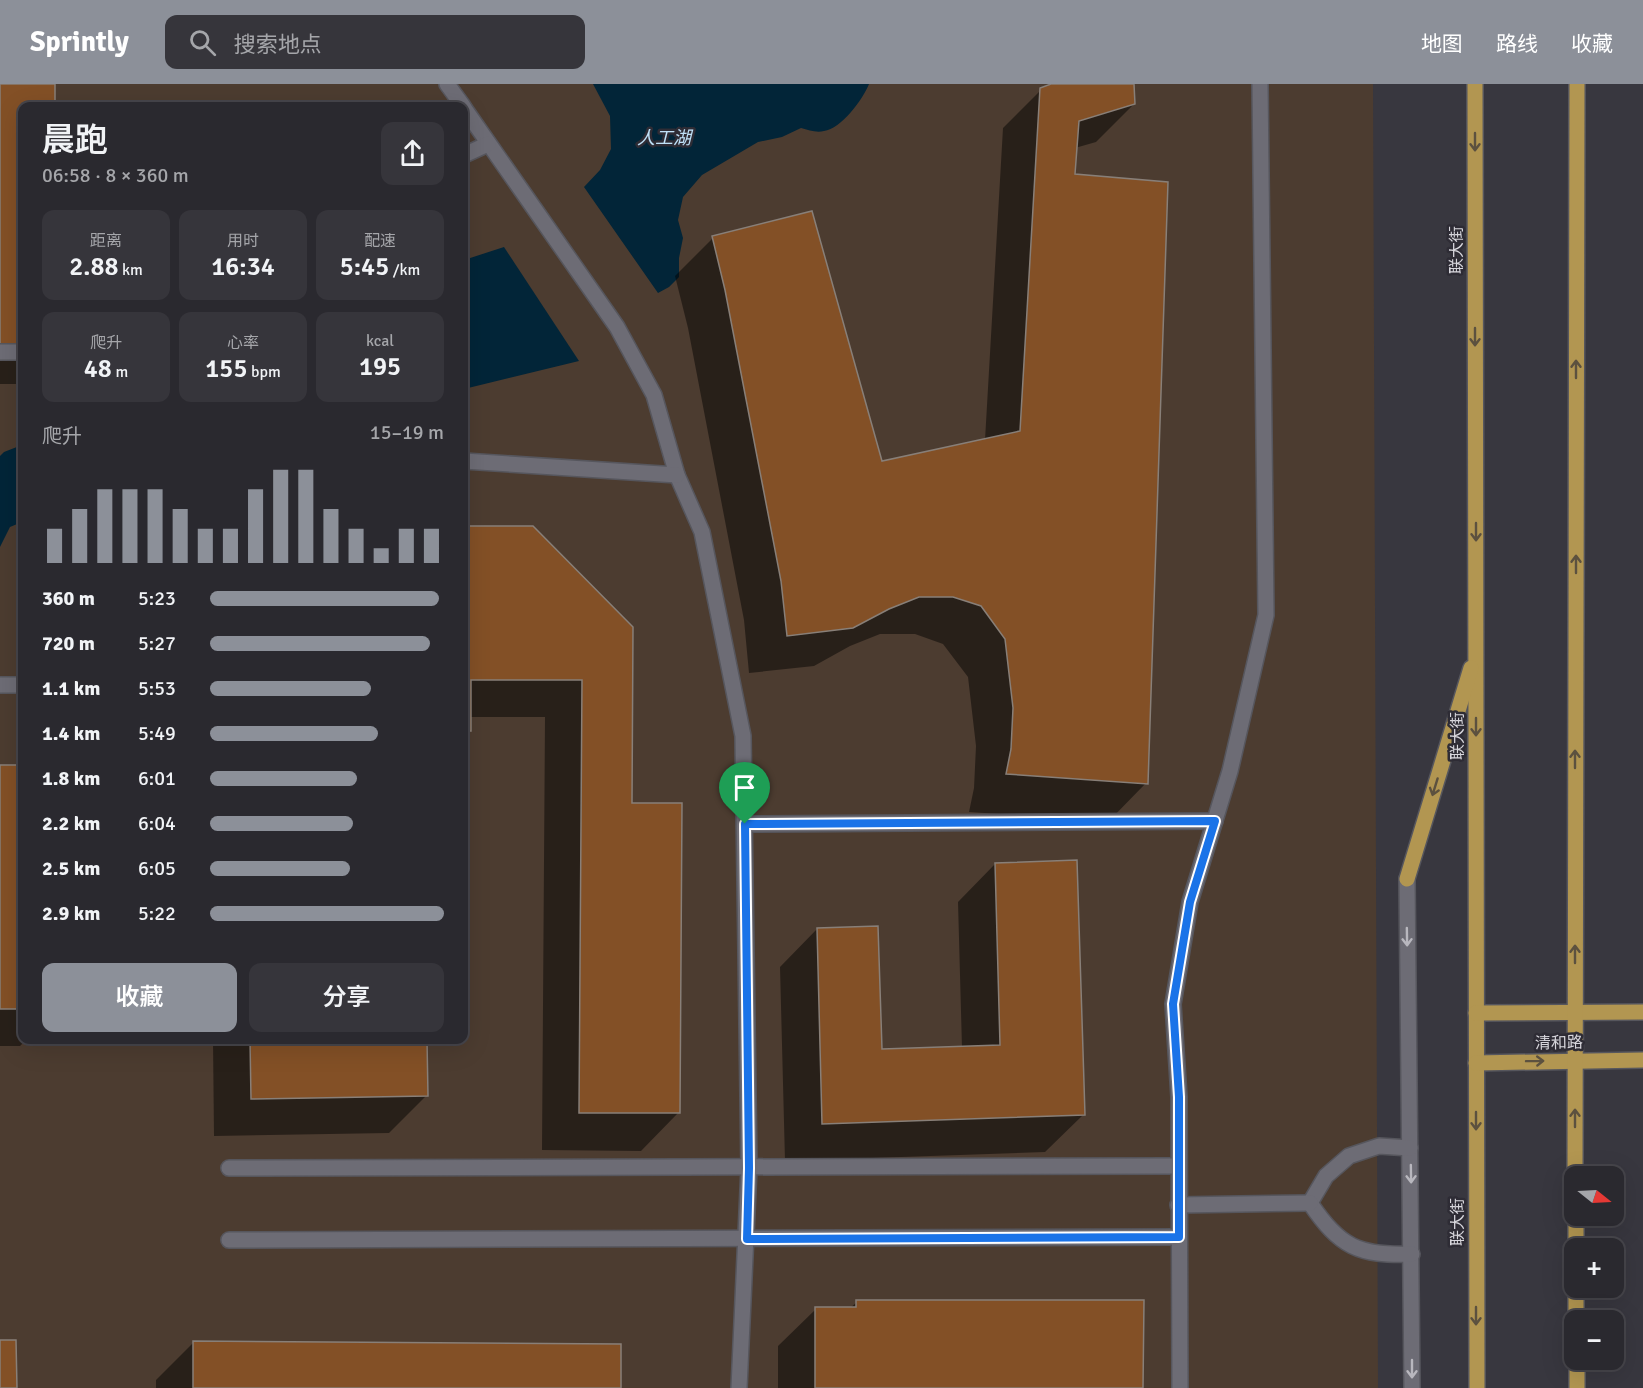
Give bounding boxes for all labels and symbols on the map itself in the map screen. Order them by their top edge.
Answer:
water label: 人工湖 [637,127,694,149]
one-way arrow [1469,132,1481,152]
street label: 联大街 [1447,226,1467,274]
one-way arrow [1469,327,1481,347]
one-way arrow [1570,360,1582,380]
one-way arrow [1470,522,1482,542]
one-way arrow [1570,555,1582,575]
street label: 联大街 [1448,712,1468,760]
one-way arrow [1470,717,1482,737]
one-way arrow [1569,750,1581,770]
pin [719,762,770,824]
one-way arrow [1428,777,1439,796]
one-way arrow [1402,927,1413,947]
one-way arrow [1569,945,1581,965]
street label: 清和路 [1535,1033,1583,1053]
one-way arrow [1524,1056,1544,1067]
one-way arrow [1569,1108,1581,1128]
one-way arrow [1470,1111,1482,1131]
one-way arrow [1405,1164,1416,1184]
north arrow [1564,1166,1624,1226]
street label: 联大街 [1448,1198,1468,1246]
one-way arrow [1470,1306,1482,1326]
one-way arrow [1406,1359,1418,1379]

